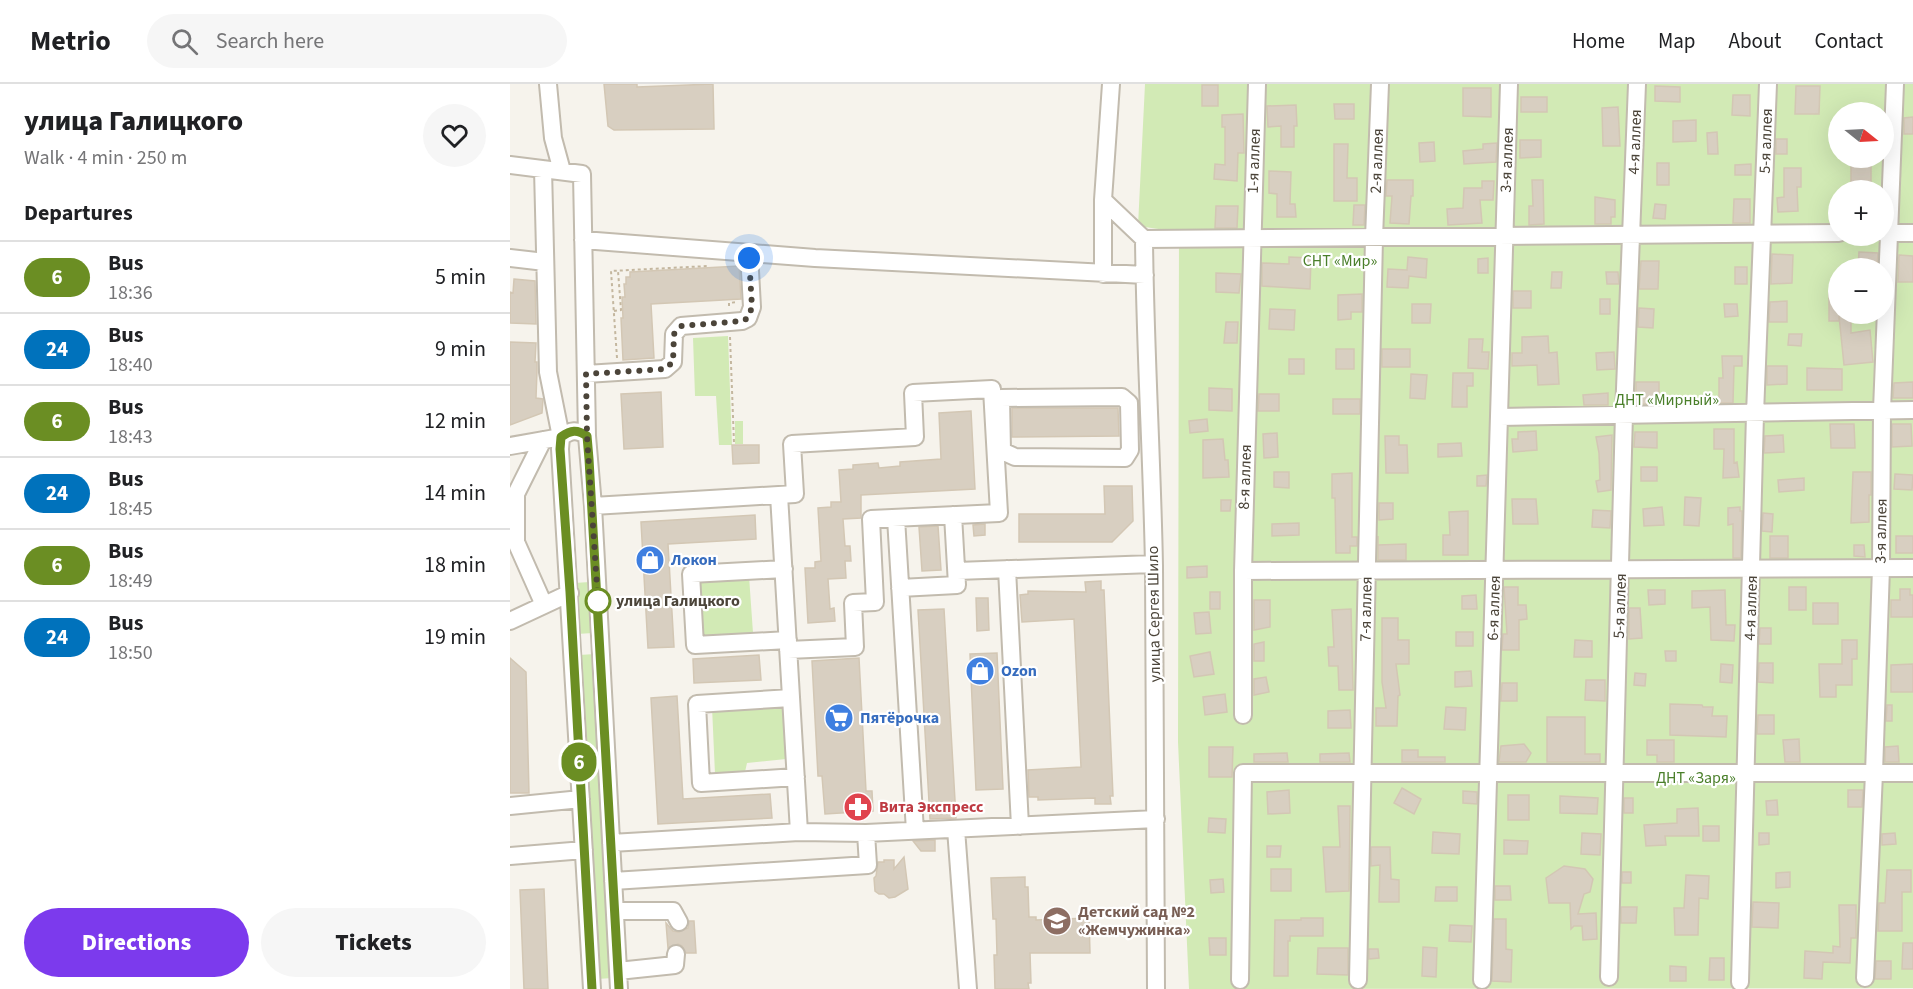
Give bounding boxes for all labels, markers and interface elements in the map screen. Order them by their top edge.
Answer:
search box [147,14,567,68]
text: Metrio [30,21,111,61]
icon: search [168,25,201,58]
text: Search here [216,25,324,57]
text: Home [1572,26,1625,56]
text: Map [1658,26,1696,56]
text: About [1729,26,1781,56]
text: Contact [1814,26,1883,56]
text: улица Галицкого [24,101,243,141]
north arrow [1828,102,1894,168]
map controls [1828,102,1894,324]
button: heart [423,104,486,167]
street label: 5-я аллея [1754,108,1778,174]
street label: 4-я аллея [1623,109,1647,175]
street label: 3-я аллея [1495,127,1519,193]
street label: 1-я аллея [1242,128,1266,194]
street label: 2-я аллея [1365,128,1389,194]
text: Walk · 4 min · 250 m [24,144,187,172]
button: + [1828,180,1894,246]
text: Departures [24,197,133,229]
your location [734,243,764,273]
text: Bus [108,247,144,279]
park label: СНТ «Мир» [1303,250,1377,272]
button: − [1828,258,1894,324]
text: 5 min [435,261,486,293]
text: 6 [51,262,63,292]
text: 18:36 [108,279,153,307]
text: Bus [108,319,144,351]
text: 9 min [435,333,486,365]
text: 24 [46,334,68,364]
text: 18:40 [108,351,153,379]
park label: ДНТ «Мирный» [1615,389,1719,411]
text: Bus [108,391,144,423]
text: 12 min [424,405,486,437]
text: 6 [51,406,63,436]
text: 18:43 [108,423,153,451]
street label: 8-я аллея [1233,444,1257,510]
text: Bus [108,463,144,495]
text: 14 min [424,477,486,509]
text: 24 [46,478,68,508]
text: 18:45 [108,495,153,523]
street label: 3-я аллея [1869,498,1893,564]
text: Bus [108,535,144,567]
shop icon: Локон [634,544,666,576]
street label: улица Сергея Шило [1142,546,1166,682]
text: 18 min [424,549,486,581]
place label: Локон [670,549,717,571]
text: 6 [51,550,63,580]
text: 18:49 [108,567,153,595]
street label: 5-я аллея [1608,573,1632,639]
street label: 6-я аллея [1482,575,1506,641]
street label: 4-я аллея [1739,575,1763,641]
street label: 7-я аллея [1354,576,1378,642]
marker: улица Галицкого [585,588,611,614]
place label: улица Галицкого [616,590,740,612]
text: Bus [108,607,144,639]
text: 19 min [424,621,486,653]
text: 24 [46,622,68,652]
text: 18:50 [108,639,153,667]
shop icon: Ozon [964,655,996,687]
place label: Ozon [1001,660,1037,682]
supermarket icon: Пятёрочка [823,702,855,734]
place label: Пятёрочка [860,707,939,729]
line badge: 6 [560,742,598,782]
text: 6 [573,747,585,777]
park label: ДНТ «Заря» [1656,767,1736,789]
pharmacy icon: Вита Экспресс [842,791,874,823]
place label: Вита Экспресс [879,796,984,818]
place label: Детский сад №2 «Жемчужинка» [1078,901,1195,941]
school or university icon: Детский сад №2 «Жемчужинка» [1041,905,1073,937]
button: Directions [24,908,249,977]
button: Tickets [261,908,486,977]

